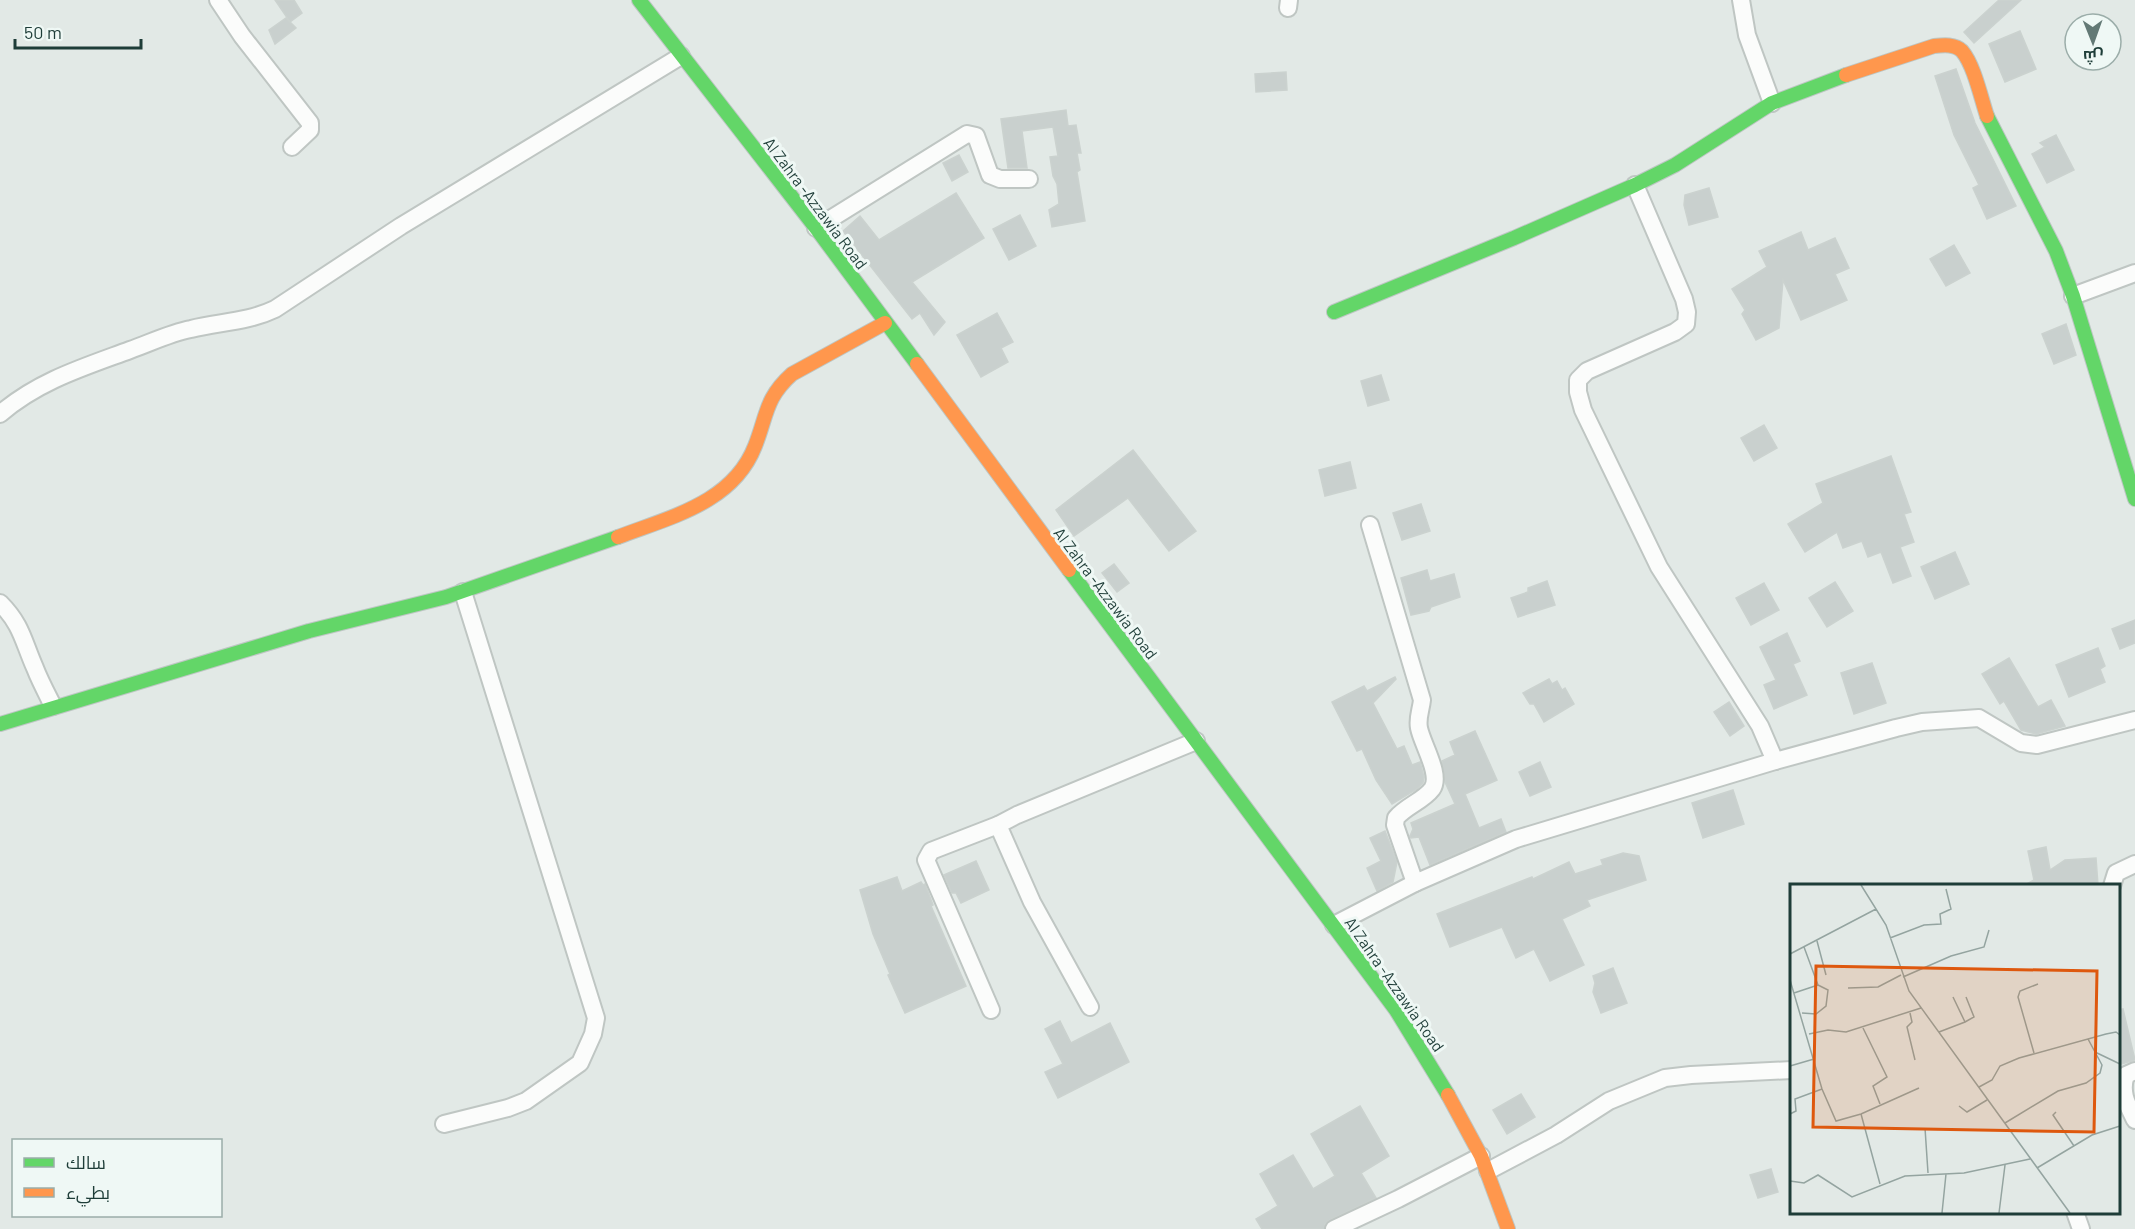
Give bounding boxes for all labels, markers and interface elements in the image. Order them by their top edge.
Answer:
scale bar [15,12,141,50]
north arrow [2063,12,2123,72]
text: 50 m [24,21,62,43]
text: ش [2083,47,2104,67]
street label: Al Zahra -Azzawia Road [760,133,872,273]
street label: Al Zahra -Azzawia Road [1050,523,1162,663]
inset map [1790,884,2120,1214]
street label: Al Zahra -Azzawia Road [1341,913,1449,1055]
legend [12,1139,222,1217]
text: سالك [66,1151,106,1173]
text: بطيء [66,1181,110,1207]

